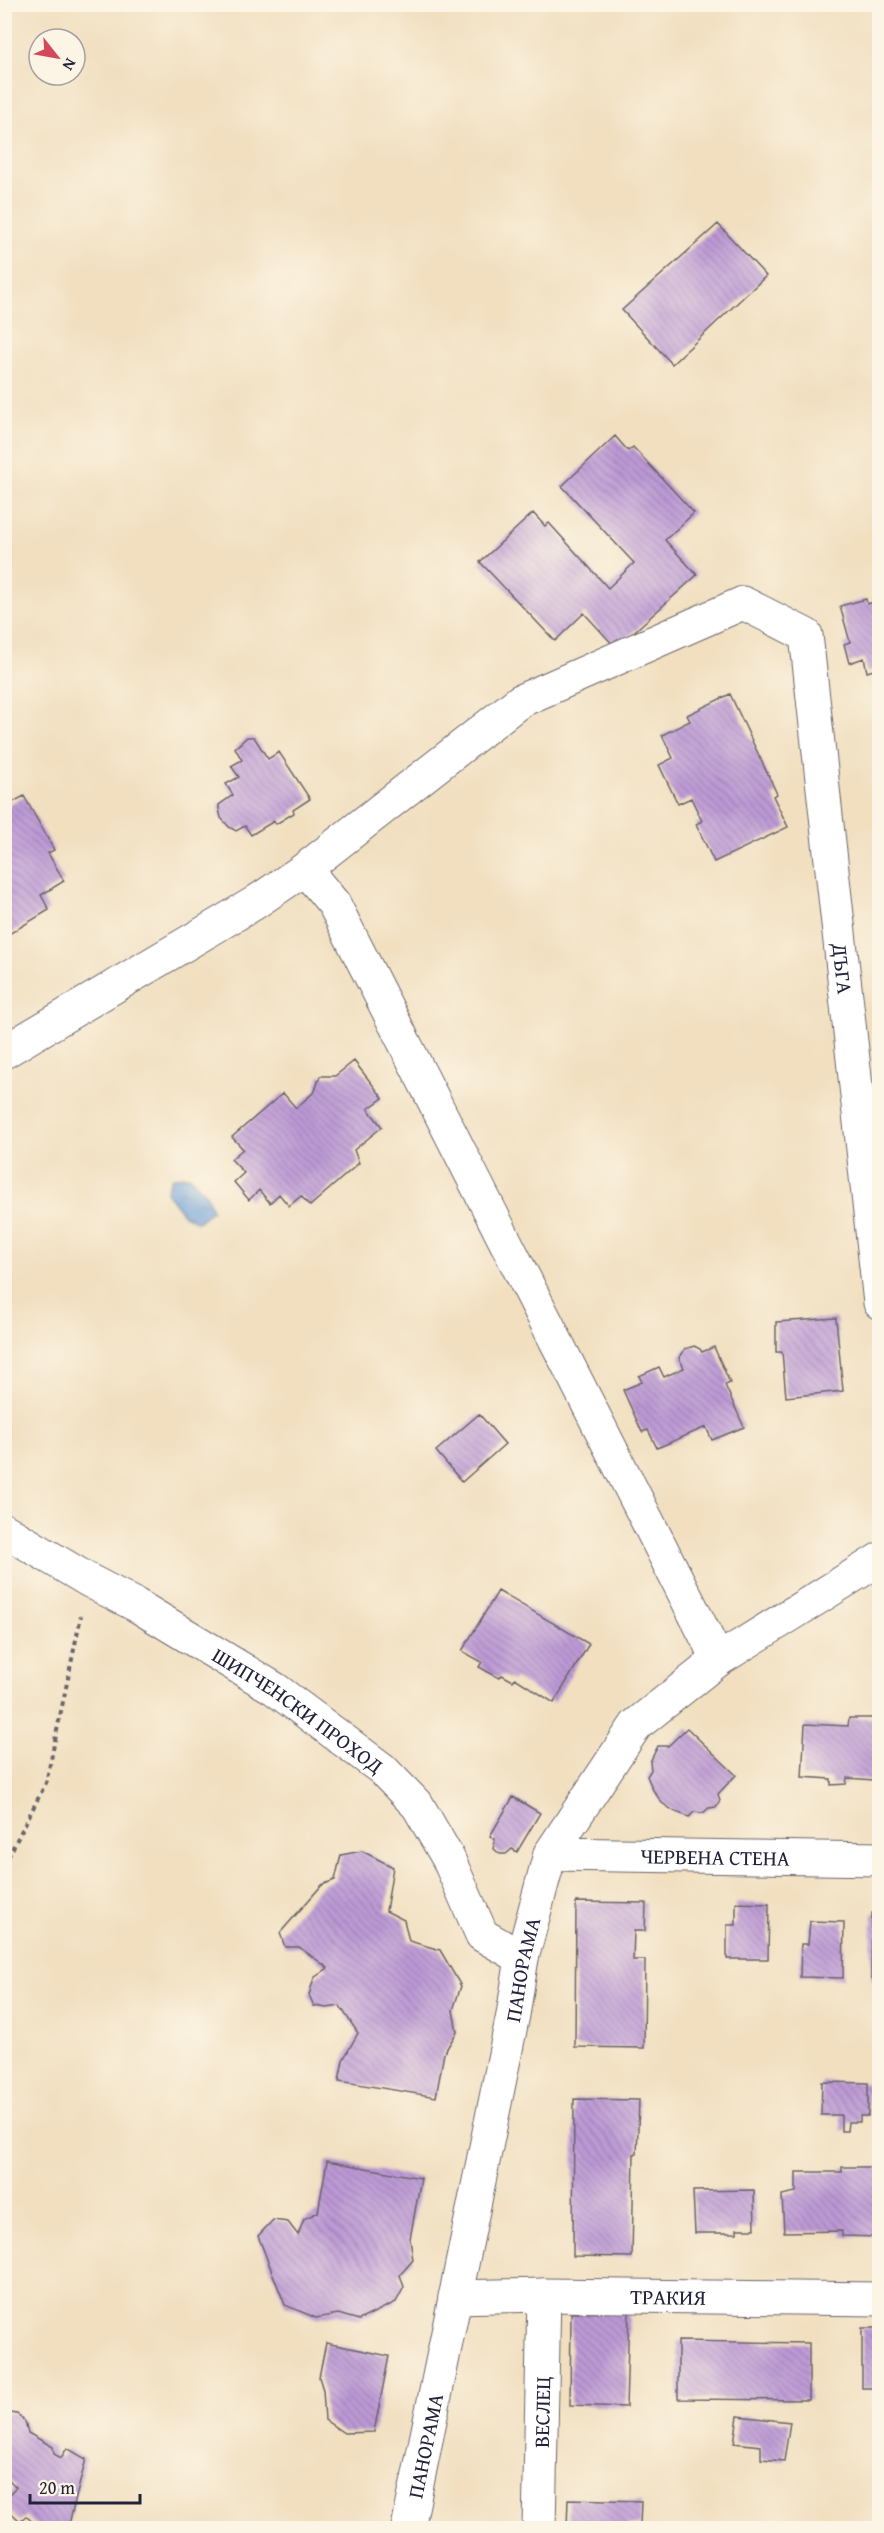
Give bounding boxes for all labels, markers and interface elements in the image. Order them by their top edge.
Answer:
north arrow [27,27,87,87]
text: N [57,54,83,76]
street label: ДЪГА [825,941,861,996]
street label: ШИПЧЕНСКИ ПРОХОД [207,1639,390,1780]
street label: ЧЕРВЕНА СТЕНА [640,1840,790,1873]
street label: ПАНОРАМА [496,1913,548,2025]
street label: ТРАКИЯ [630,2281,706,2312]
street label: ВЕСЛЕЦ [525,2376,558,2448]
street label: ПАНОРАМА [399,2390,451,2501]
scale bar [30,2467,140,2505]
text: 20 m [39,2474,75,2501]

